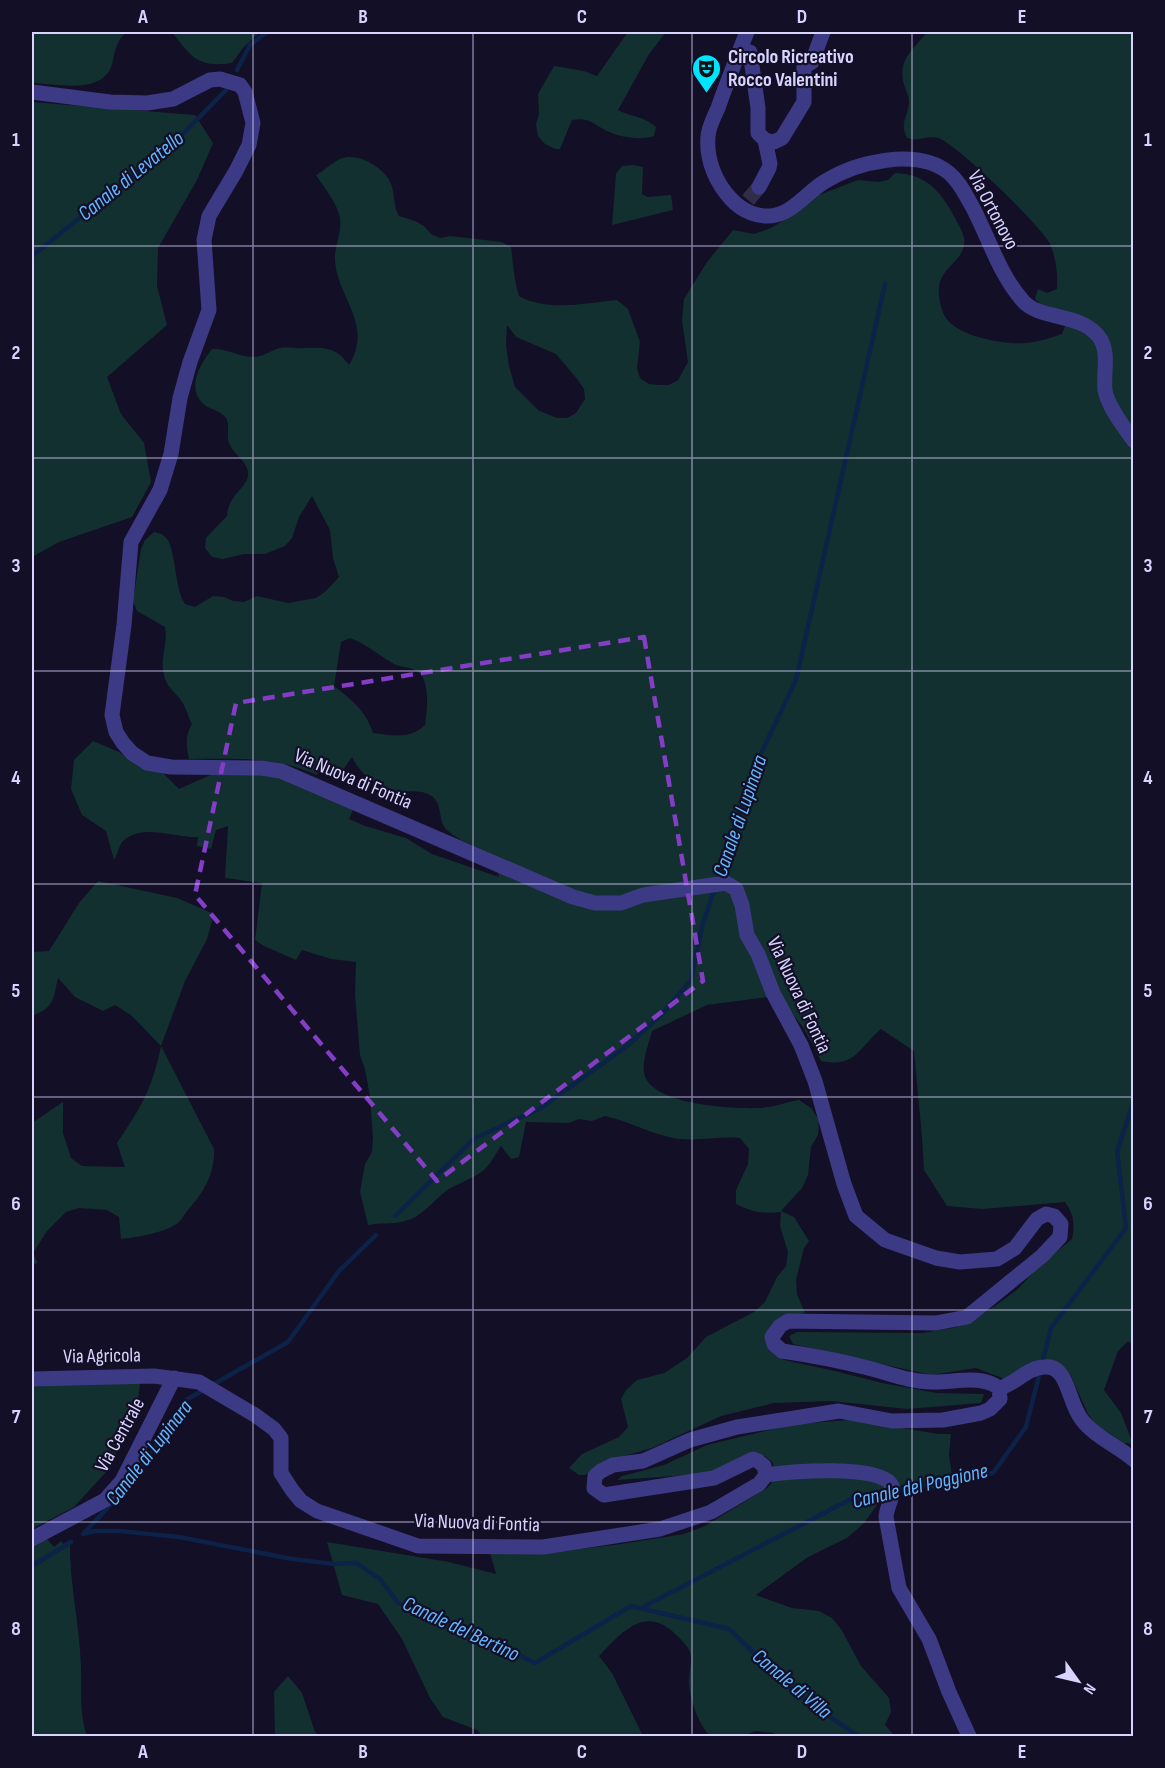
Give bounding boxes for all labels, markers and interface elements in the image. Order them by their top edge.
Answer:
text: A [137,5,148,29]
text: B [358,5,368,29]
text: C [577,5,587,29]
text: D [797,5,807,29]
text: E [1018,5,1026,29]
place label: Circolo Ricreativo Rocco Valentini [728,45,854,92]
theatre icon: Circolo Ricreativo Rocco Valentini [691,52,723,94]
water label: Canale di Levatello [73,125,189,226]
text: 1 [12,128,20,152]
text: 1 [1144,128,1152,152]
street label: Via Ortonovo [962,166,1024,254]
text: 2 [12,341,20,365]
text: 2 [1144,341,1152,365]
text: 3 [12,554,21,578]
text: 3 [1144,554,1153,578]
street label: Via Nuova di Fontia [290,743,416,815]
water label: Canale di Lupinara [708,752,773,880]
text: 4 [11,766,21,790]
text: 4 [1143,766,1153,790]
street label: Via Nuova di Fontia [762,933,836,1057]
text: 5 [12,979,21,1003]
text: 5 [1144,979,1153,1003]
text: 6 [11,1192,21,1216]
text: 6 [1143,1192,1153,1216]
street label: Via Agricola [63,1343,141,1369]
street label: Via Centrale [90,1394,150,1476]
water label: Canale di Lupinara [100,1395,198,1511]
text: 7 [12,1405,21,1429]
text: 7 [1144,1405,1153,1429]
water label: Canale del Poggione [850,1458,990,1514]
street label: Via Nuova di Fontia [414,1509,540,1537]
water label: Canale del Bertino [399,1591,524,1667]
text: 8 [11,1617,21,1641]
text: 8 [1143,1617,1153,1641]
water label: Canale di Villa [747,1644,837,1725]
north arrow [1048,1651,1108,1711]
text: N [1079,1680,1099,1697]
text: A [137,1740,148,1764]
text: B [358,1740,368,1764]
text: C [577,1740,587,1764]
text: D [797,1740,807,1764]
text: E [1018,1740,1026,1764]

